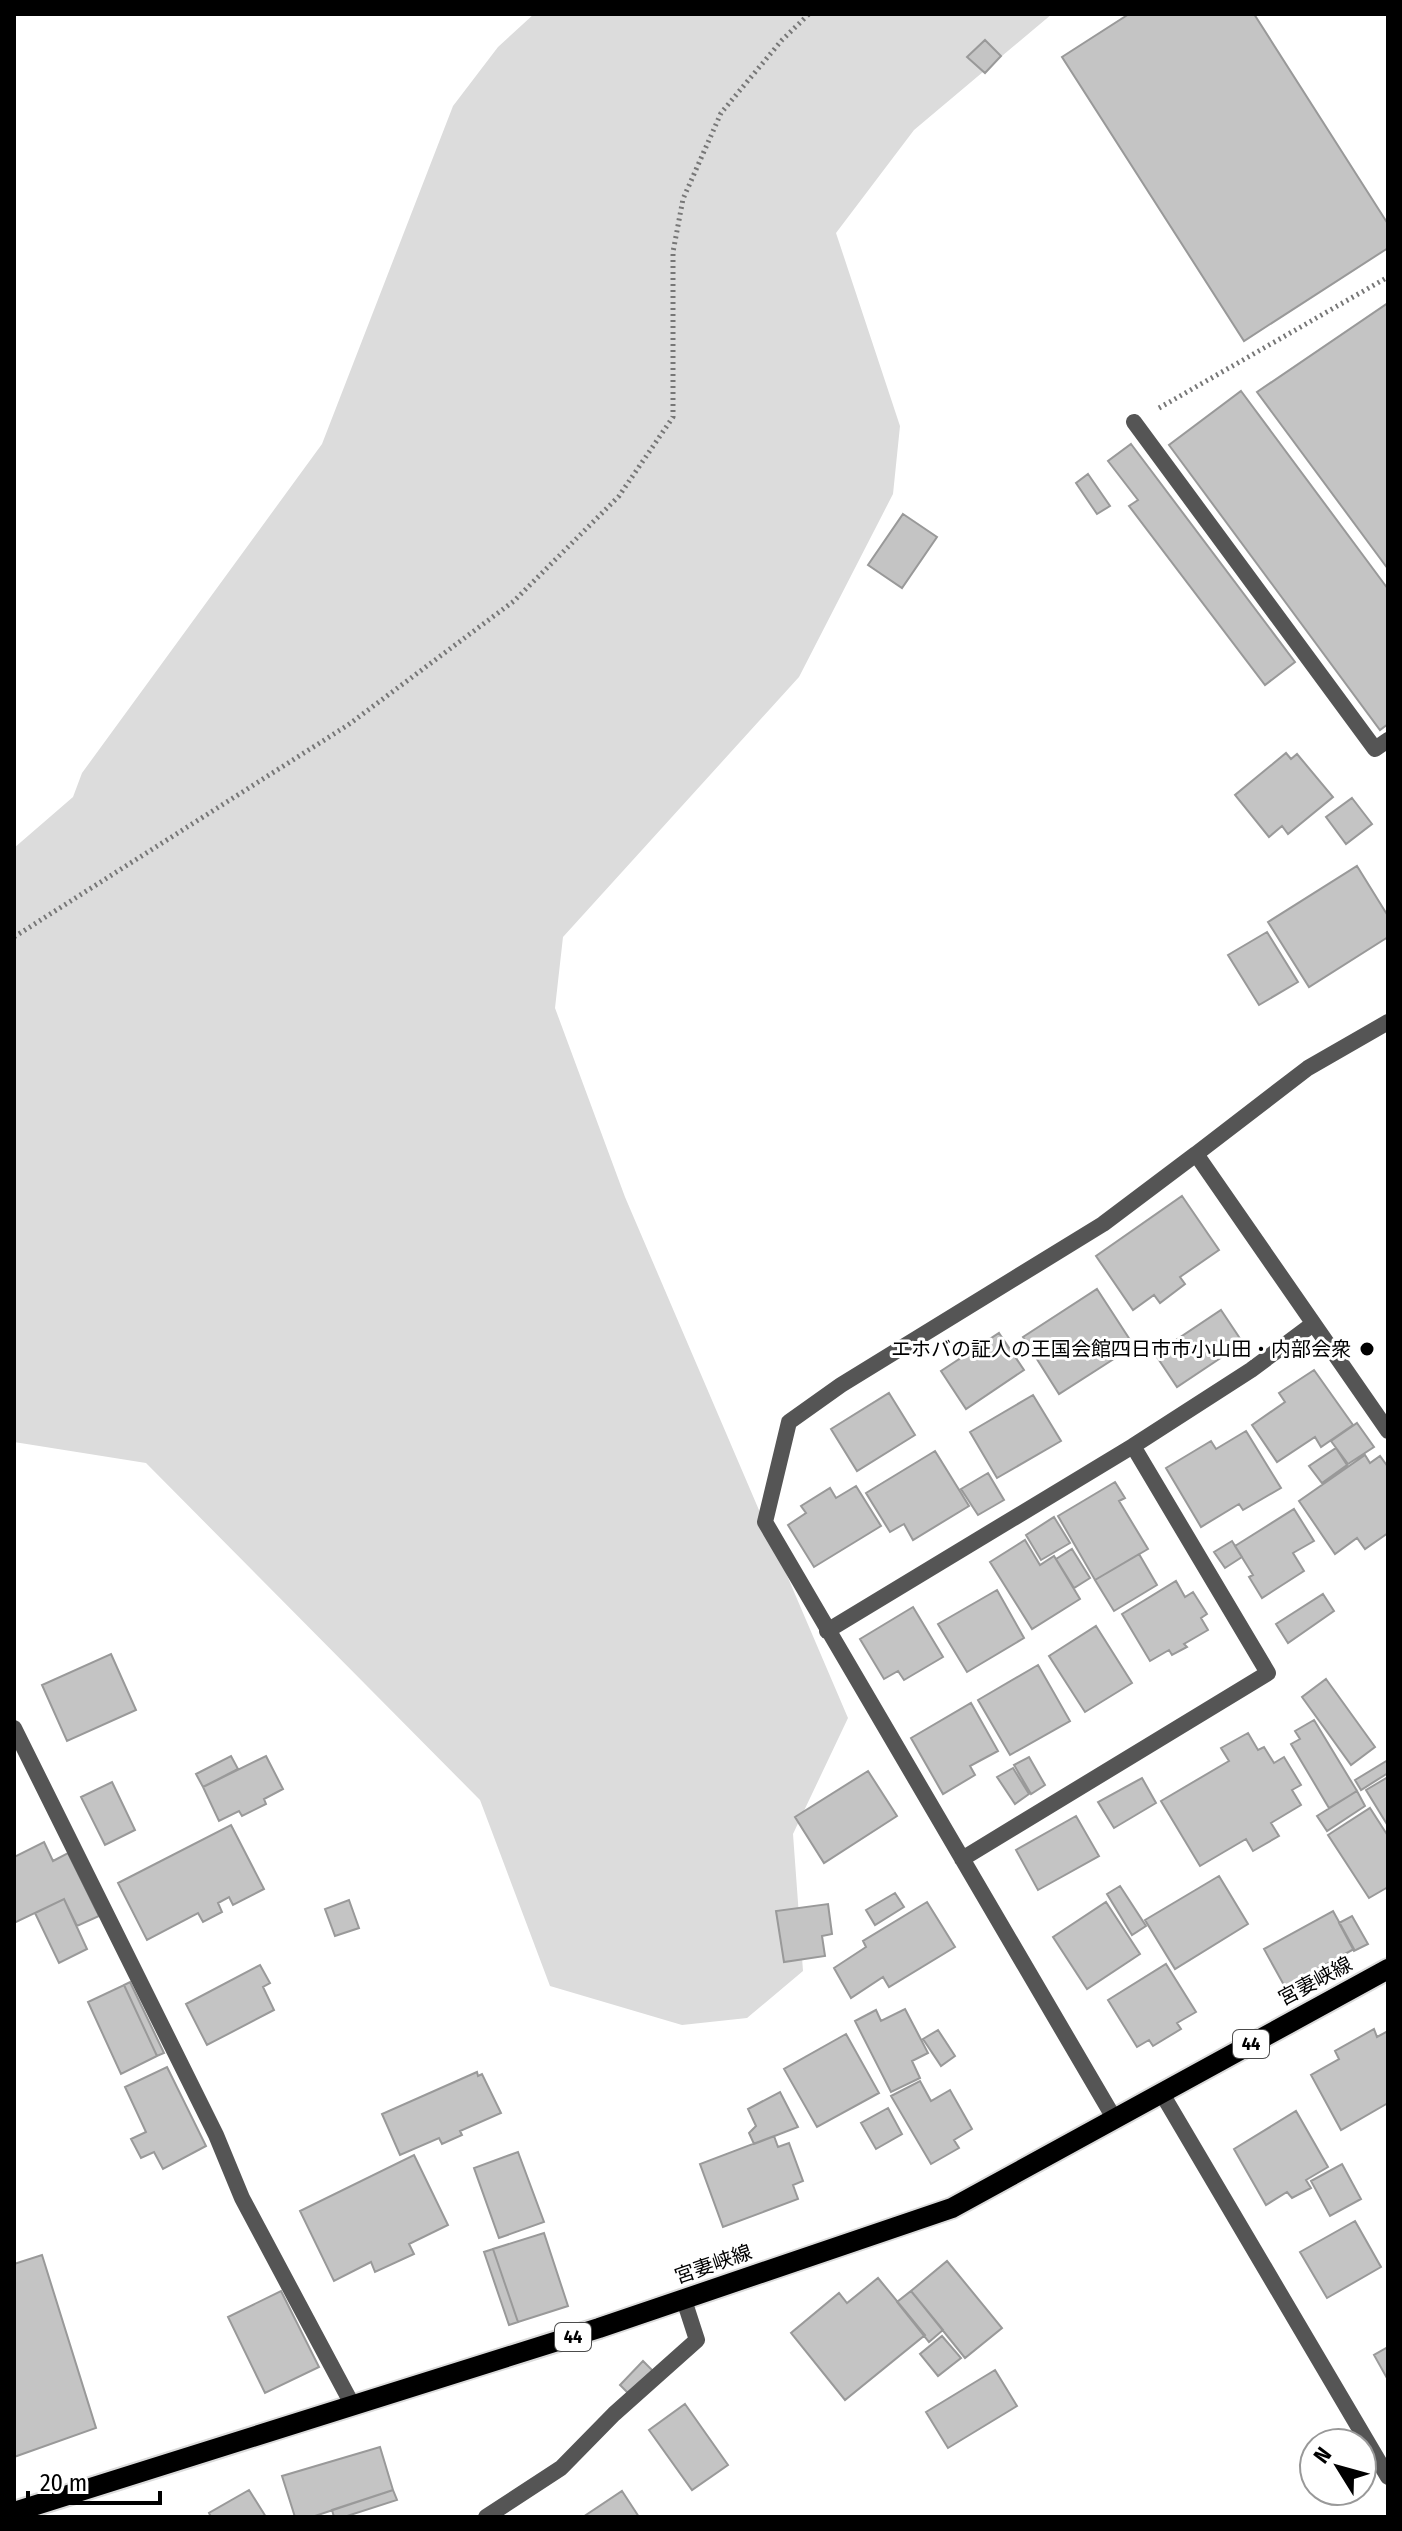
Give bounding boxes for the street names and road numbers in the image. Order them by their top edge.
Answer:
street label: 宮妻峡線 [1274,1952,1356,2010]
road number: 44 [1233,2030,1269,2058]
street label: 宮妻峡線 [671,2240,755,2288]
road number: 44 [555,2323,591,2351]

